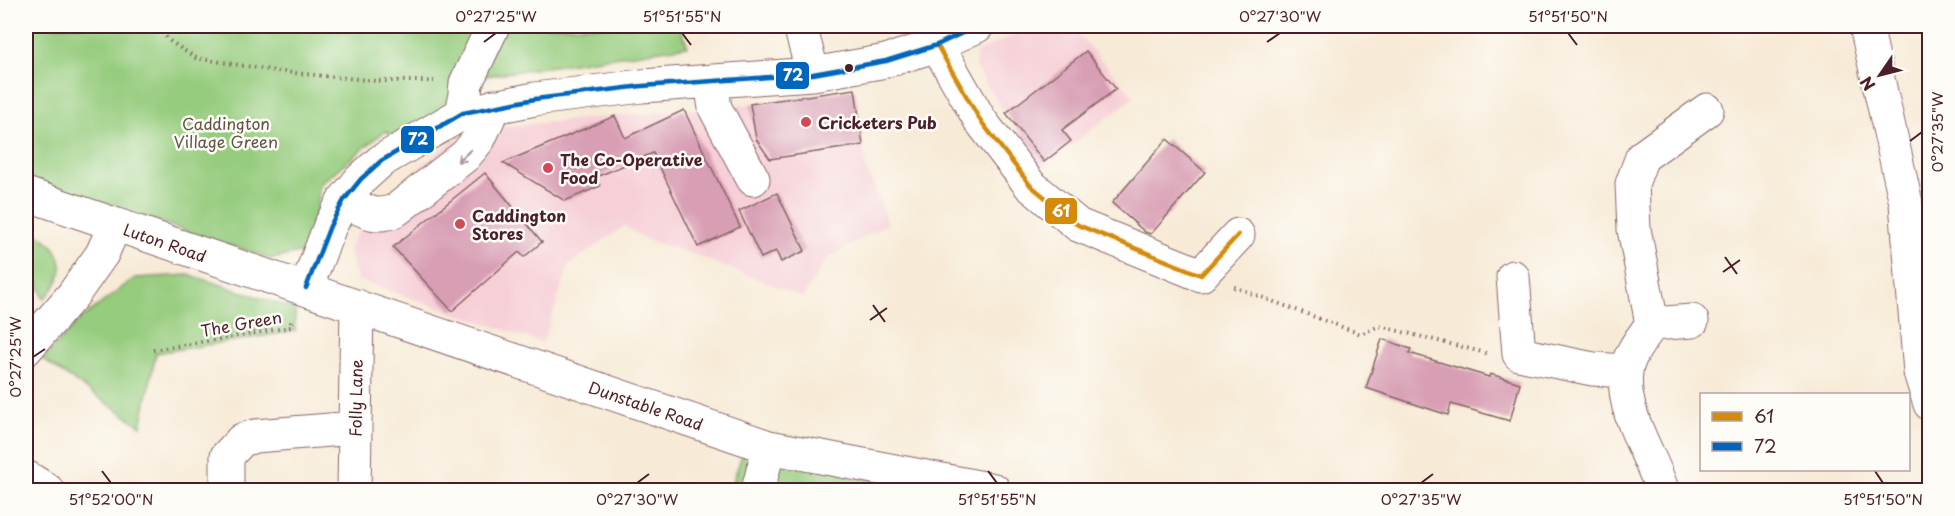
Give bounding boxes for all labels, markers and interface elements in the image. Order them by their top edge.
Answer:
text: 0°27'25"W [455,4,537,27]
text: 51°51'55"N [642,4,722,27]
text: 0°27'30"W [1239,4,1322,27]
text: 51°51'50"N [1528,4,1608,27]
north arrow [1850,45,1910,105]
line badge: 72 [775,61,810,90]
text: 72 [783,62,803,86]
unlabelled marker [843,62,855,74]
text: N [1853,72,1880,96]
text: 0°27'35"W [1925,91,1948,172]
place label: Cricketers Pub [818,110,937,134]
park label: Caddington Village Green [174,111,278,153]
marker: Cricketers Pub [799,115,813,129]
line badge: 72 [400,125,435,154]
text: 72 [408,126,428,150]
place label: The Co-Operative Food [560,147,703,189]
one-way arrow [457,148,472,162]
marker: The Co-Operative Food [541,161,555,175]
line badge: 61 [1044,197,1078,225]
text: 61 [1052,198,1070,222]
place label: Caddington Stores [472,203,566,245]
street label: Luton Road [120,217,210,267]
marker: Caddington Stores [453,217,467,231]
street label: The Green [199,304,283,342]
text: 0°27'25"W [3,316,26,398]
street label: Folly Lane [342,359,368,437]
street label: Dunstable Road [586,374,706,436]
legend [1700,393,1910,471]
text: 61 [1754,402,1774,429]
text: 72 [1754,432,1777,459]
text: 51°52'00"N [68,487,154,510]
text: 0°27'30"W [596,487,679,510]
text: 51°51'55"N [957,487,1037,510]
text: 0°27'35"W [1381,487,1462,510]
text: 51°51'50"N [1843,487,1923,510]

